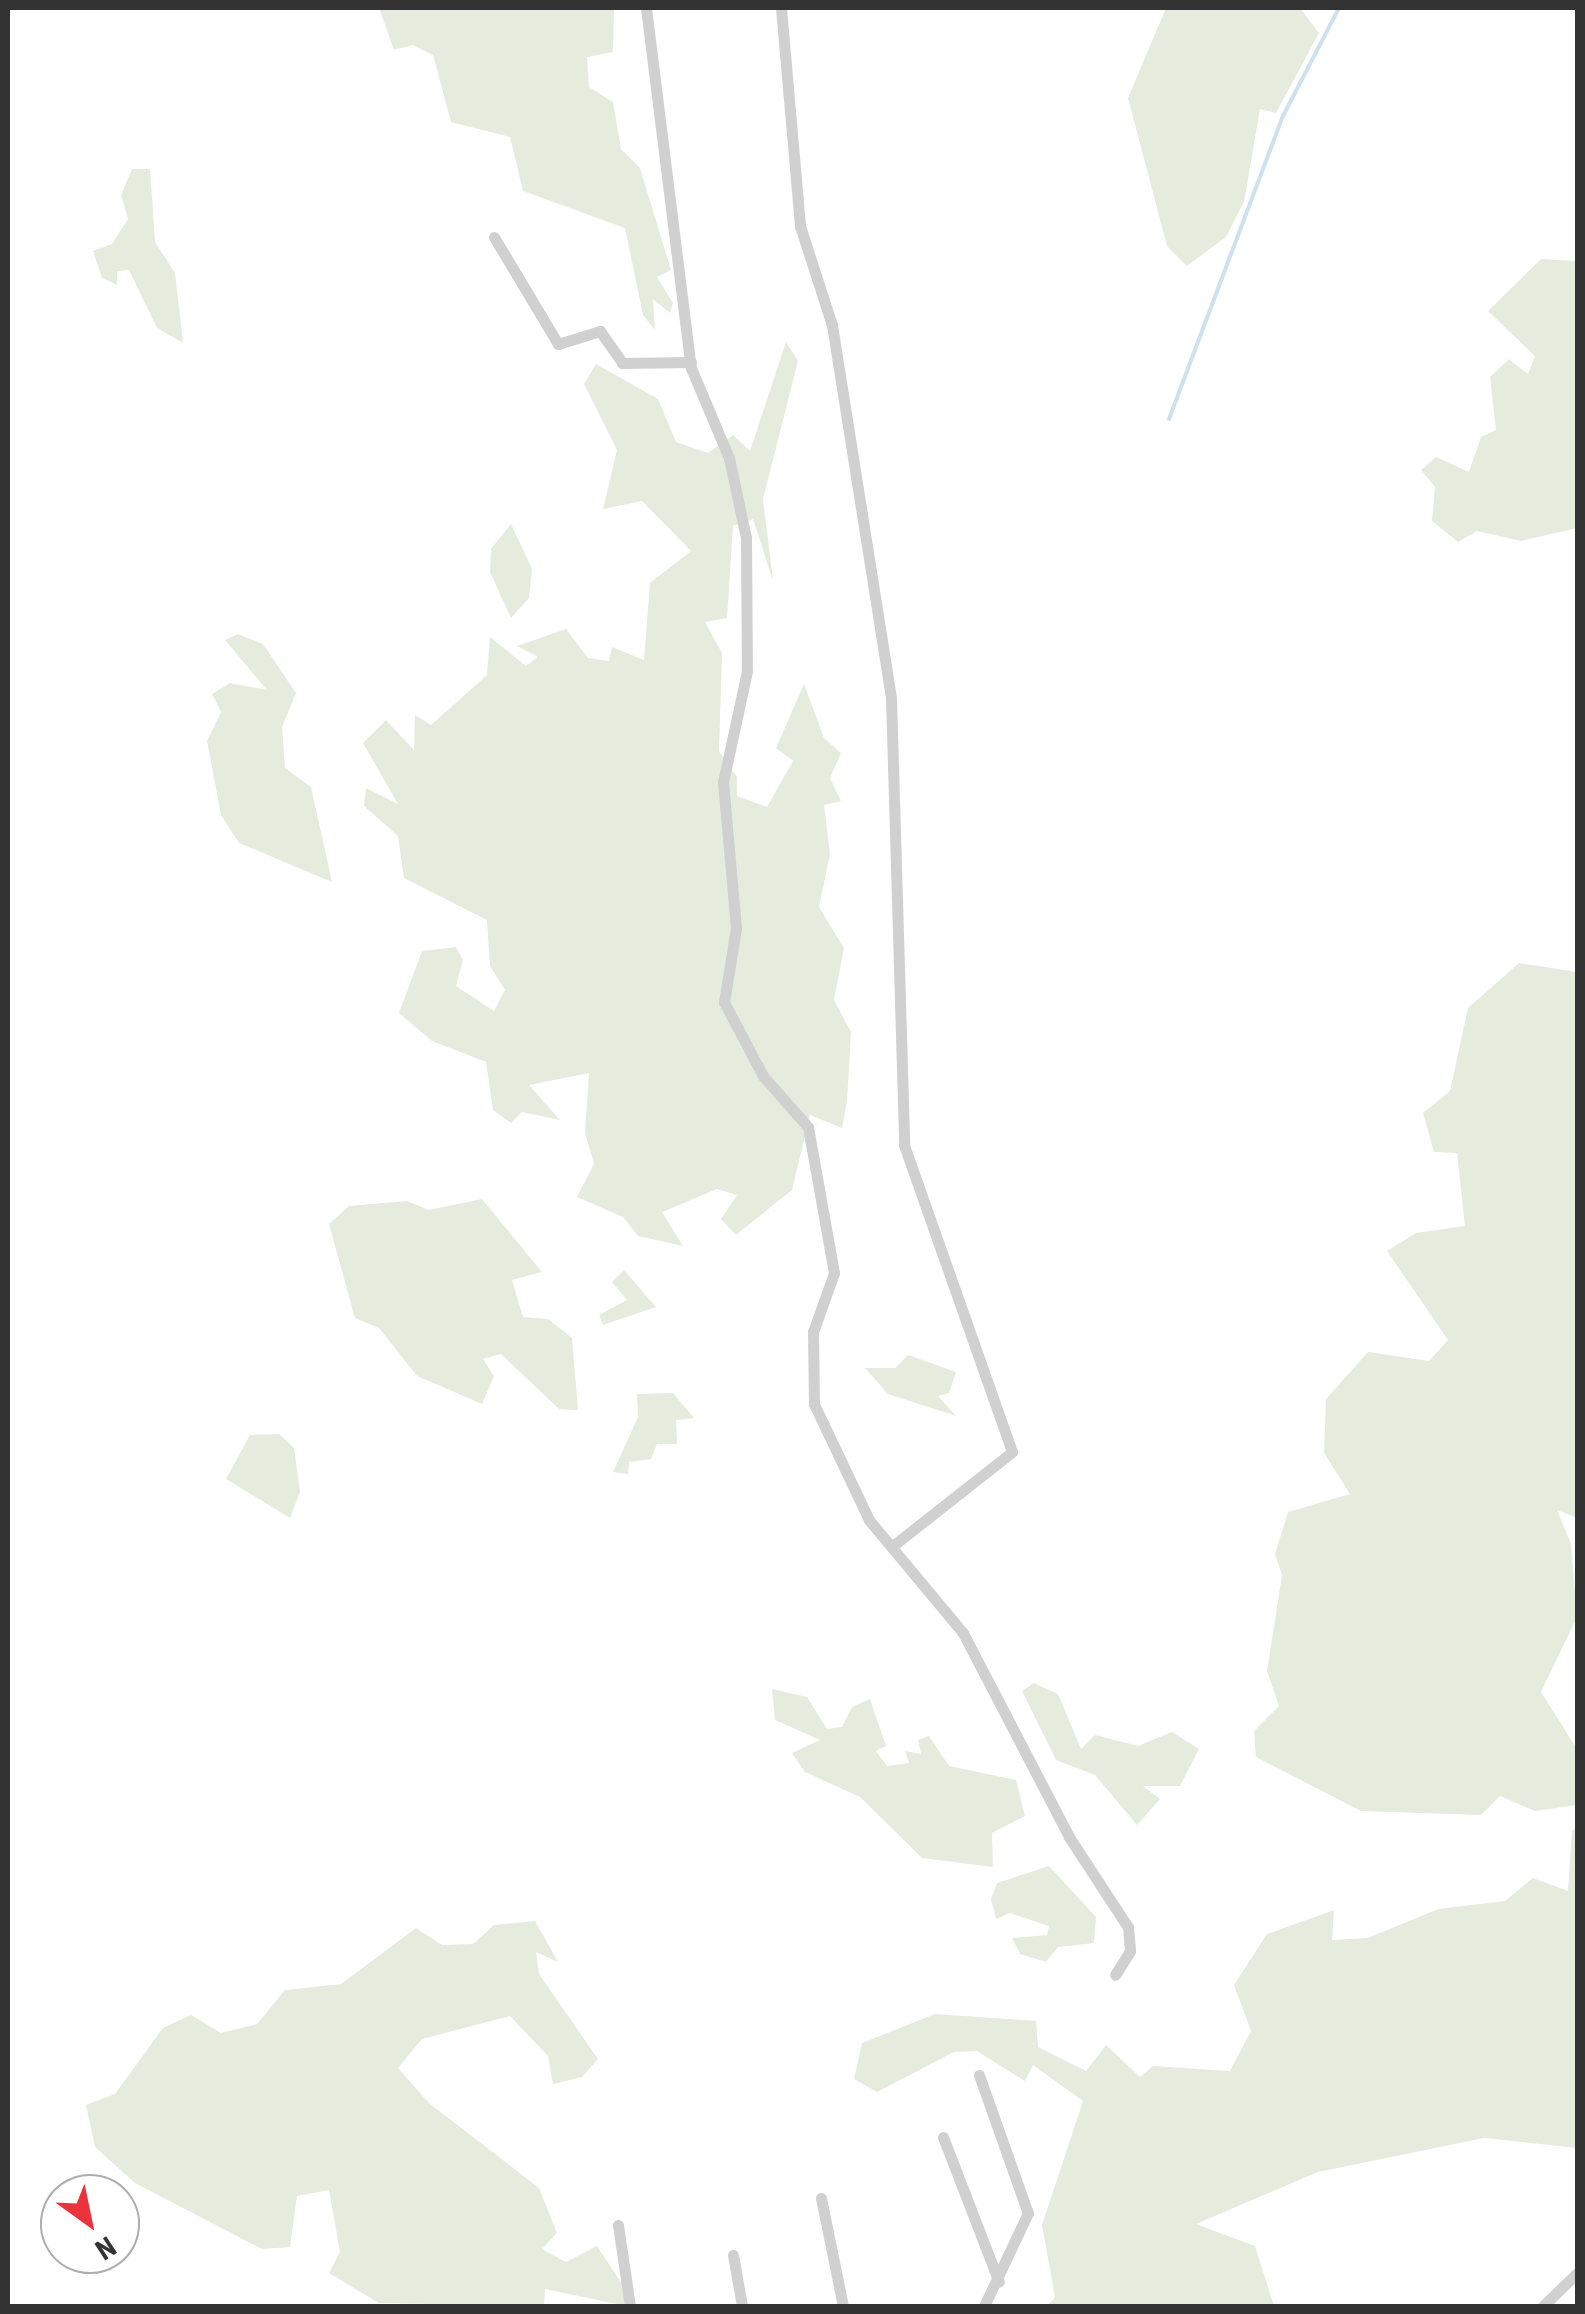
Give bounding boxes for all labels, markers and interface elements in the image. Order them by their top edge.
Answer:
north arrow [40,2174,140,2274]
text: N [89,2229,122,2266]

